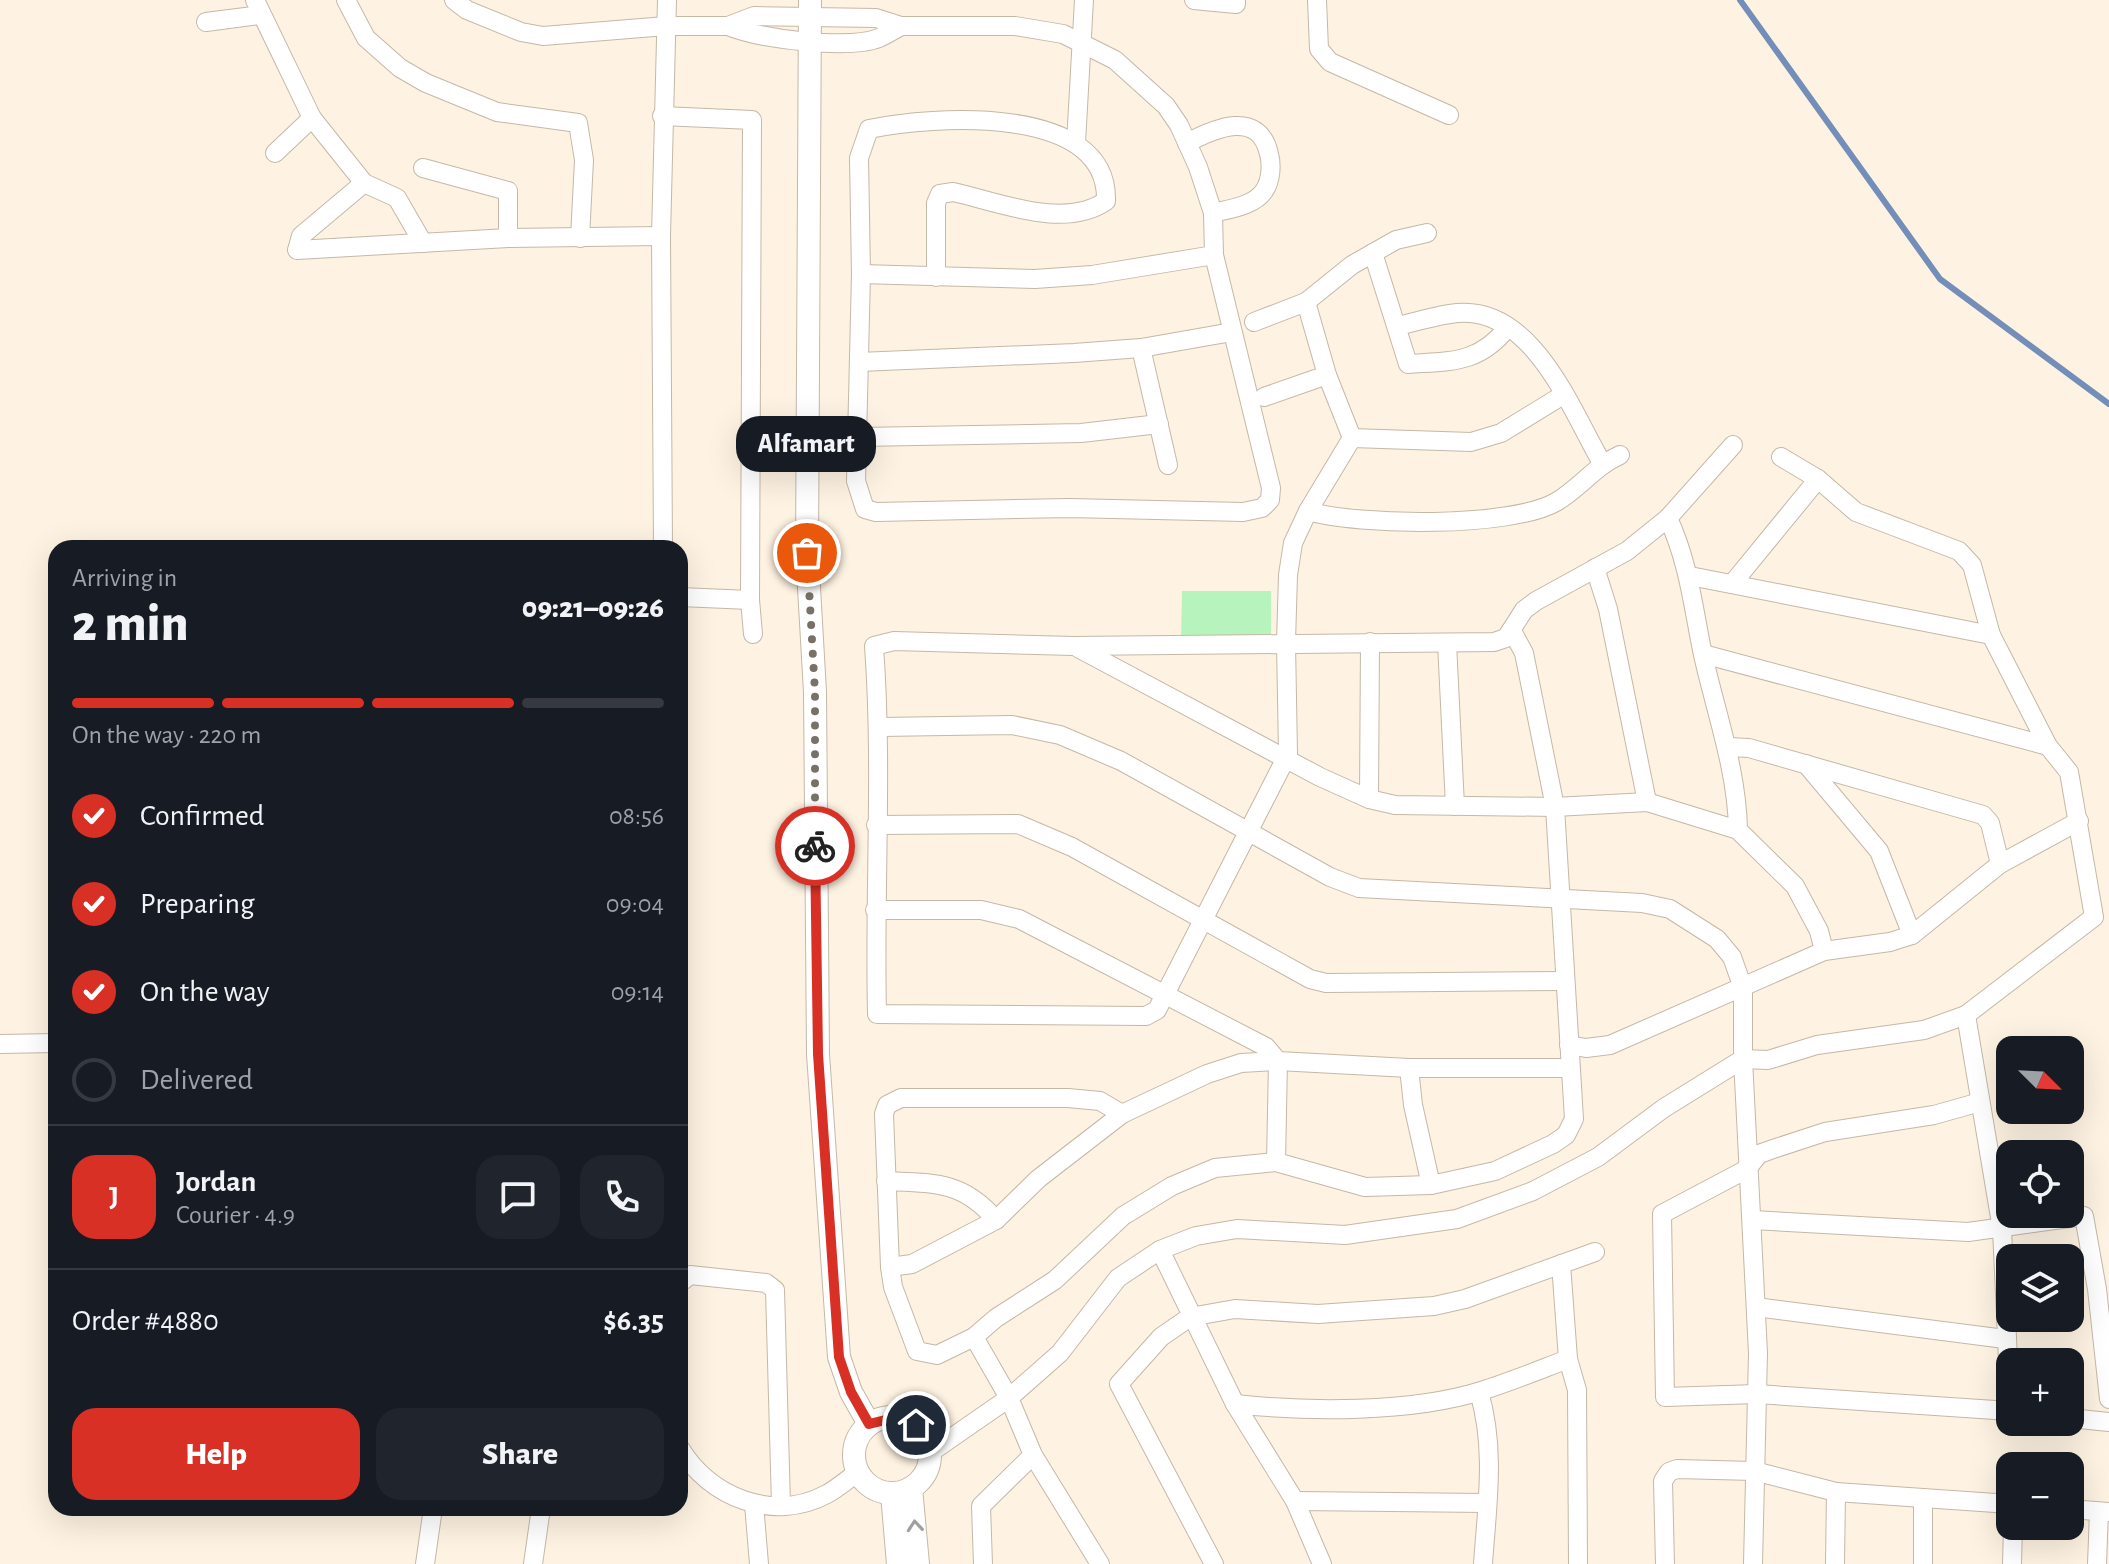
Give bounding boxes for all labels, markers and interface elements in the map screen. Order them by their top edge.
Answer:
callout: Alfamart [737,417,877,473]
text: Alfamart [757,431,855,457]
pin [773,519,841,587]
icon: bag [785,531,829,575]
text: Arriving in [72,565,177,591]
text: 09:21–09:26 [522,593,664,623]
text: 2 min [72,598,188,650]
text: On the way · 220 m [72,722,261,748]
icon: check [72,794,116,838]
text: Confirmed [140,801,264,831]
text: 08:56 [609,803,664,829]
courier [775,806,855,886]
icon: bike [793,824,837,868]
icon: check [72,882,116,926]
text: Preparing [140,889,255,919]
text: 09:04 [606,891,664,917]
icon: check [72,970,116,1014]
text: On the way [140,977,269,1007]
text: 09:14 [611,979,664,1005]
north arrow [1996,1036,2084,1124]
map controls [1996,1036,2084,1540]
text: Delivered [140,1065,253,1095]
button: locate [1996,1140,2084,1228]
button: chat [476,1155,560,1239]
button: phone [580,1155,664,1239]
text: Jordan [176,1167,256,1197]
text: J [109,1182,119,1212]
text: Courier · 4.9 [176,1202,295,1228]
button: layers [1996,1244,2084,1332]
text: Order #4880 [72,1306,219,1336]
text: $6.35 [603,1306,664,1336]
button: + [1996,1348,2084,1436]
pin [882,1391,950,1459]
icon: home [894,1403,938,1447]
button: Help [72,1408,360,1500]
button: Share [376,1408,664,1500]
button: − [1996,1452,2084,1540]
one-way arrow [906,1519,923,1532]

